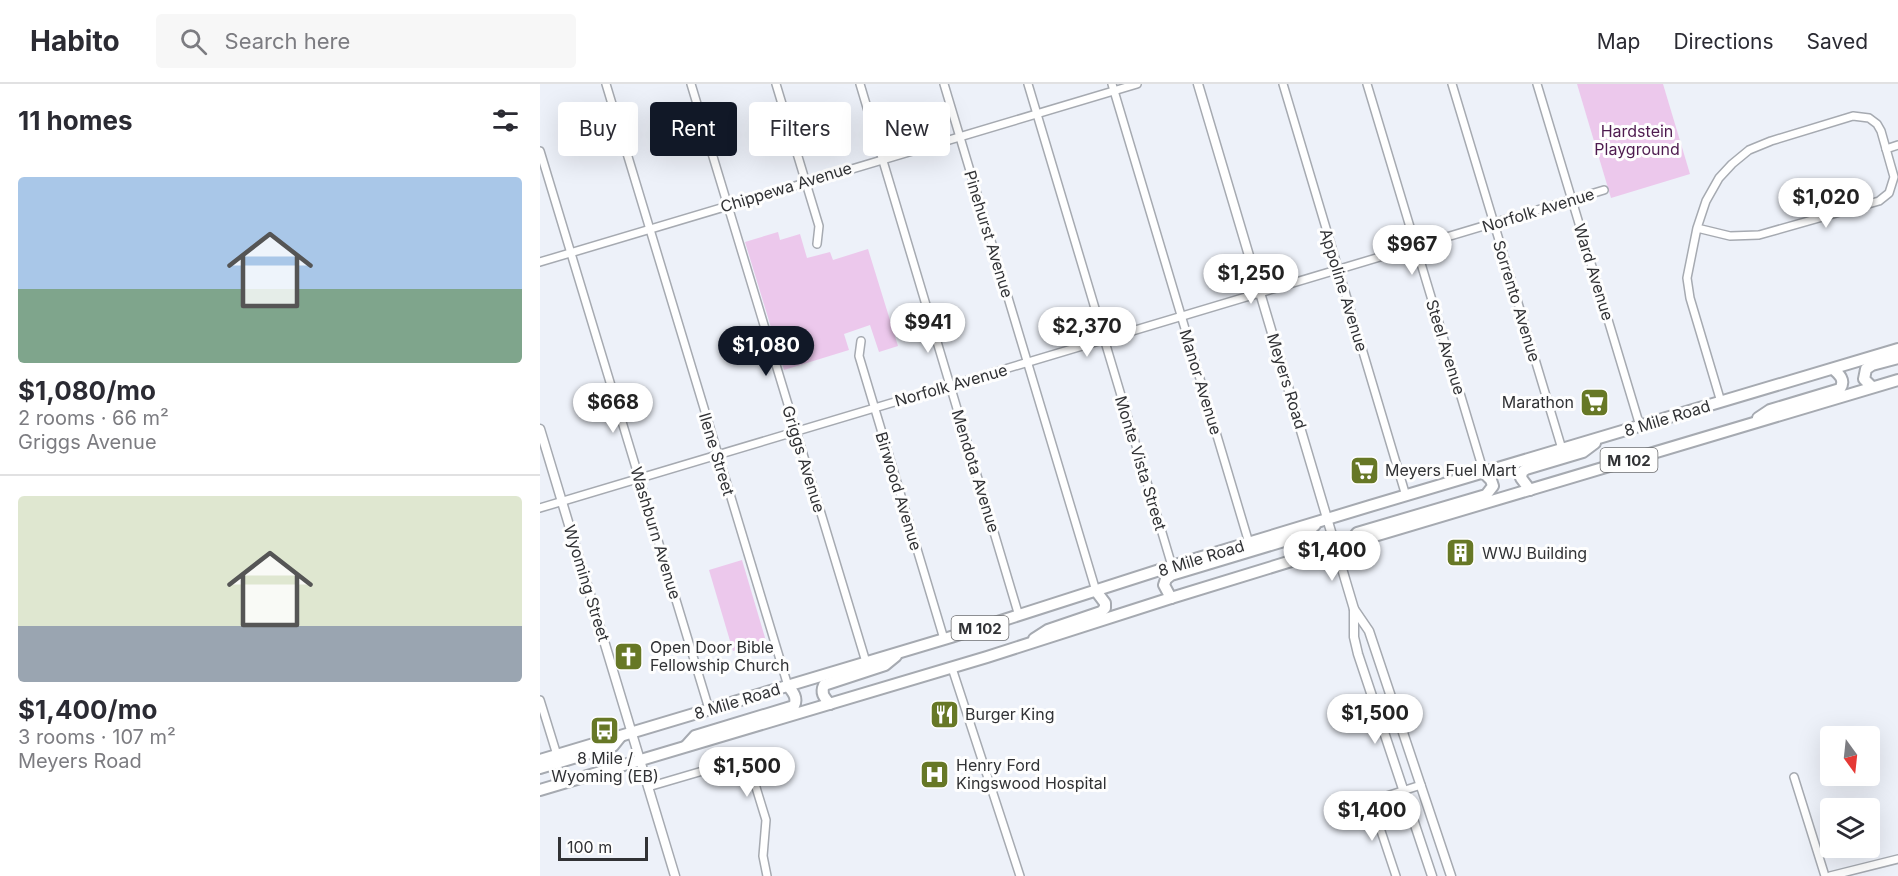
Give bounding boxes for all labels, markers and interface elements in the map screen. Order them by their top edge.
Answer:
search box [156,14,576,68]
text: Habito [30,24,120,58]
icon: search [177,25,210,58]
text: Search here [225,28,350,54]
text: Map [1597,29,1640,54]
text: Directions [1673,29,1774,54]
text: Saved [1807,29,1868,54]
chip: Buy [558,102,638,156]
chip: Rent [650,102,737,156]
chip: Filters [749,102,851,156]
chip: New [863,102,950,156]
icon: filters [489,104,522,137]
text: 11 homes [18,105,133,136]
park label: Hardstein Playground [1594,121,1680,159]
street label: Chippewa Avenue [718,157,854,217]
street label: Pinehurst Avenue [960,168,1018,300]
pin: $1,020 [1777,178,1875,229]
street label: Norfolk Avenue [1479,183,1597,237]
text: $1,020 [1792,185,1860,209]
icon: home [216,216,324,324]
street label: Ward Avenue [1570,221,1618,323]
pin: $967 [1376,225,1448,276]
street label: Appoline Avenue [1316,226,1372,354]
text: $967 [1387,232,1437,256]
street label: Sorrento Avenue [1489,238,1545,364]
pin: $1,250 [1202,254,1300,305]
text: $1,250 [1217,261,1285,285]
street label: Steel Avenue [1422,297,1470,397]
pin: $941 [892,303,964,354]
pin: $2,370 [1038,307,1136,358]
text: $941 [904,310,952,334]
text: $2,370 [1052,314,1122,338]
pin: $1,080 [717,326,815,377]
street label: Manor Avenue [1175,327,1227,437]
street label: Meyers Road [1263,331,1311,431]
text: $1,080 [732,333,800,357]
street label: Norfolk Avenue [892,359,1010,411]
text: $1,080/mo [18,375,156,406]
pin: $668 [577,383,649,434]
supermarket icon: Marathon [1579,386,1611,418]
text: $668 [587,390,639,414]
place label: Marathon [1502,392,1574,412]
street label: Monte Vista Street [1111,393,1171,533]
street label: 8 Mile Road [1622,395,1712,441]
street label: Griggs Avenue [778,403,830,515]
text: 2 rooms · 66 m² [18,406,169,430]
street label: Mendota Avenue [948,407,1004,535]
street label: Ilene Street [695,410,739,498]
street label: Birwood Avenue [871,429,927,553]
text: Griggs Avenue [18,430,157,454]
road number: M 102 [1600,448,1658,472]
supermarket icon: Meyers Fuel Mart [1348,454,1380,486]
place label: Meyers Fuel Mart [1385,460,1516,480]
street label: Washburn Avenue [626,464,686,602]
street label: Wyoming Street [560,522,614,644]
pin: $1,400 [1283,531,1381,582]
icon: home [216,535,324,643]
street label: 8 Mile Road [1156,535,1246,581]
building icon: WWJ Building [1445,537,1477,569]
text: $1,400 [1298,538,1366,562]
place label: WWJ Building [1482,543,1587,563]
road number: M 102 [952,616,1008,640]
place label: Open Door Bible Fellowship Church [650,637,789,675]
church icon: Open Door Bible Fellowship Church [613,640,645,672]
street label: 8 Mile Road [692,678,782,724]
text: $1,400/mo [18,694,157,725]
pin: $1,500 [1326,694,1424,745]
restaurant icon: Burger King [928,698,960,730]
text: $1,500 [1341,701,1409,725]
place label: Burger King [965,704,1055,724]
bus stop icon: 8 Mile / Wyoming (EB) [589,714,621,746]
text: 3 rooms · 107 m² [18,725,176,749]
north arrow [1820,726,1880,786]
map controls [1820,726,1880,858]
pin: $1,500 [698,747,796,798]
place label: 8 Mile / Wyoming (EB) [551,748,659,786]
text: Meyers Road [18,749,142,773]
text: $1,500 [713,754,781,778]
place label: Henry Ford Kingswood Hospital [956,755,1107,793]
hospital icon: Henry Ford Kingswood Hospital [919,758,951,790]
pin: $1,400 [1323,791,1421,842]
text: $1,400 [1338,798,1406,822]
button: layers [1820,798,1880,858]
scale bar [558,834,648,862]
text: 100 m [567,837,612,857]

